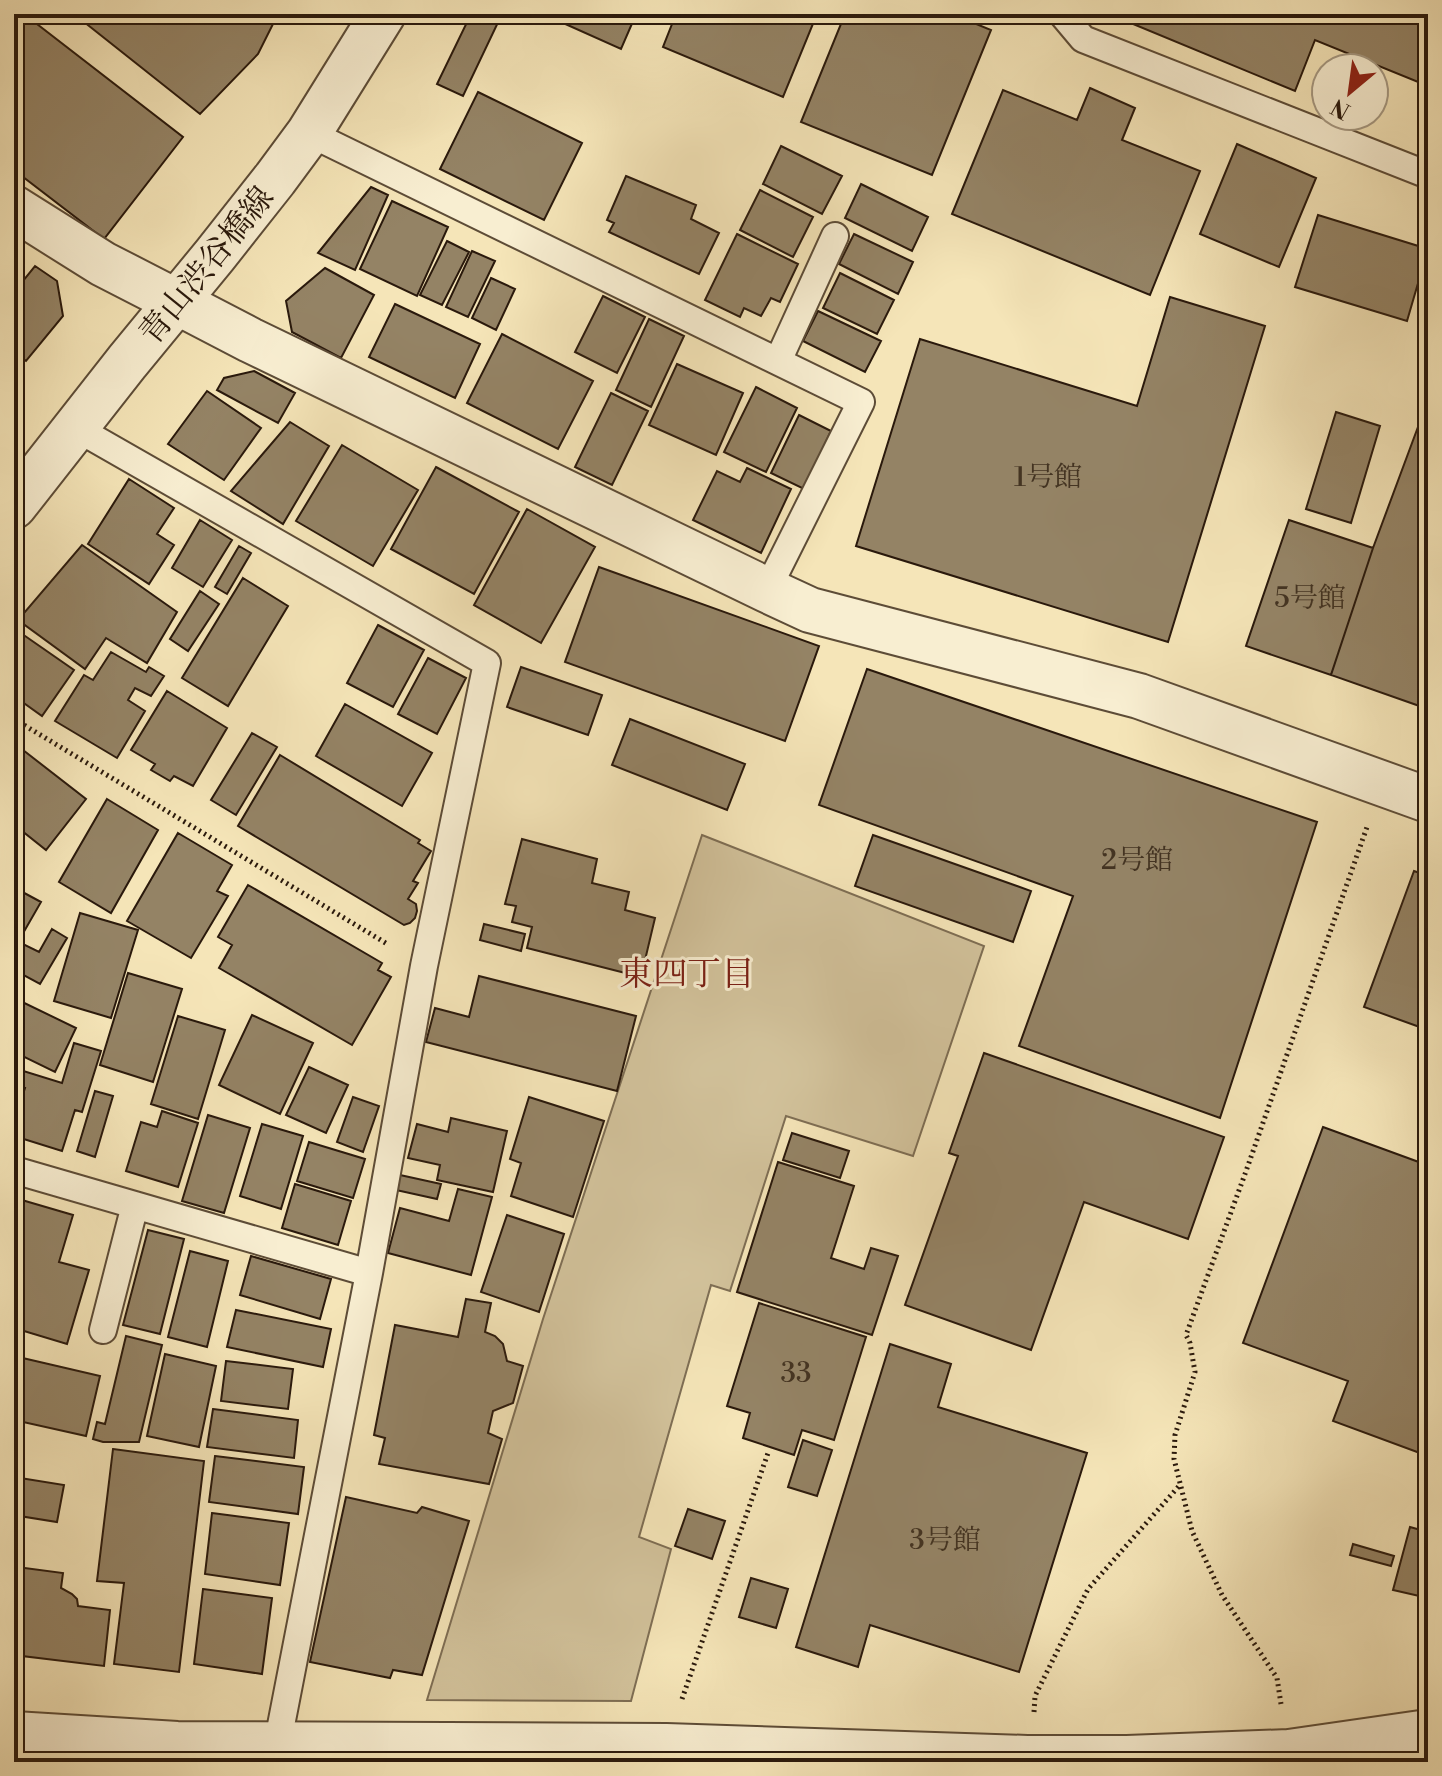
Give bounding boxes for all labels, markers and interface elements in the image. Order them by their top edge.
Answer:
north arrow [1310,52,1390,132]
text: N [1326,92,1355,124]
street label: 青山渋谷橋線 [131,178,283,353]
house number: 1号館 [1014,460,1082,495]
house number: 5号館 [1274,581,1346,616]
house number: 2号館 [1101,843,1173,878]
district label: 東四丁目 [619,954,755,996]
house number: 33 [781,1356,811,1391]
house number: 3号館 [909,1523,981,1558]

